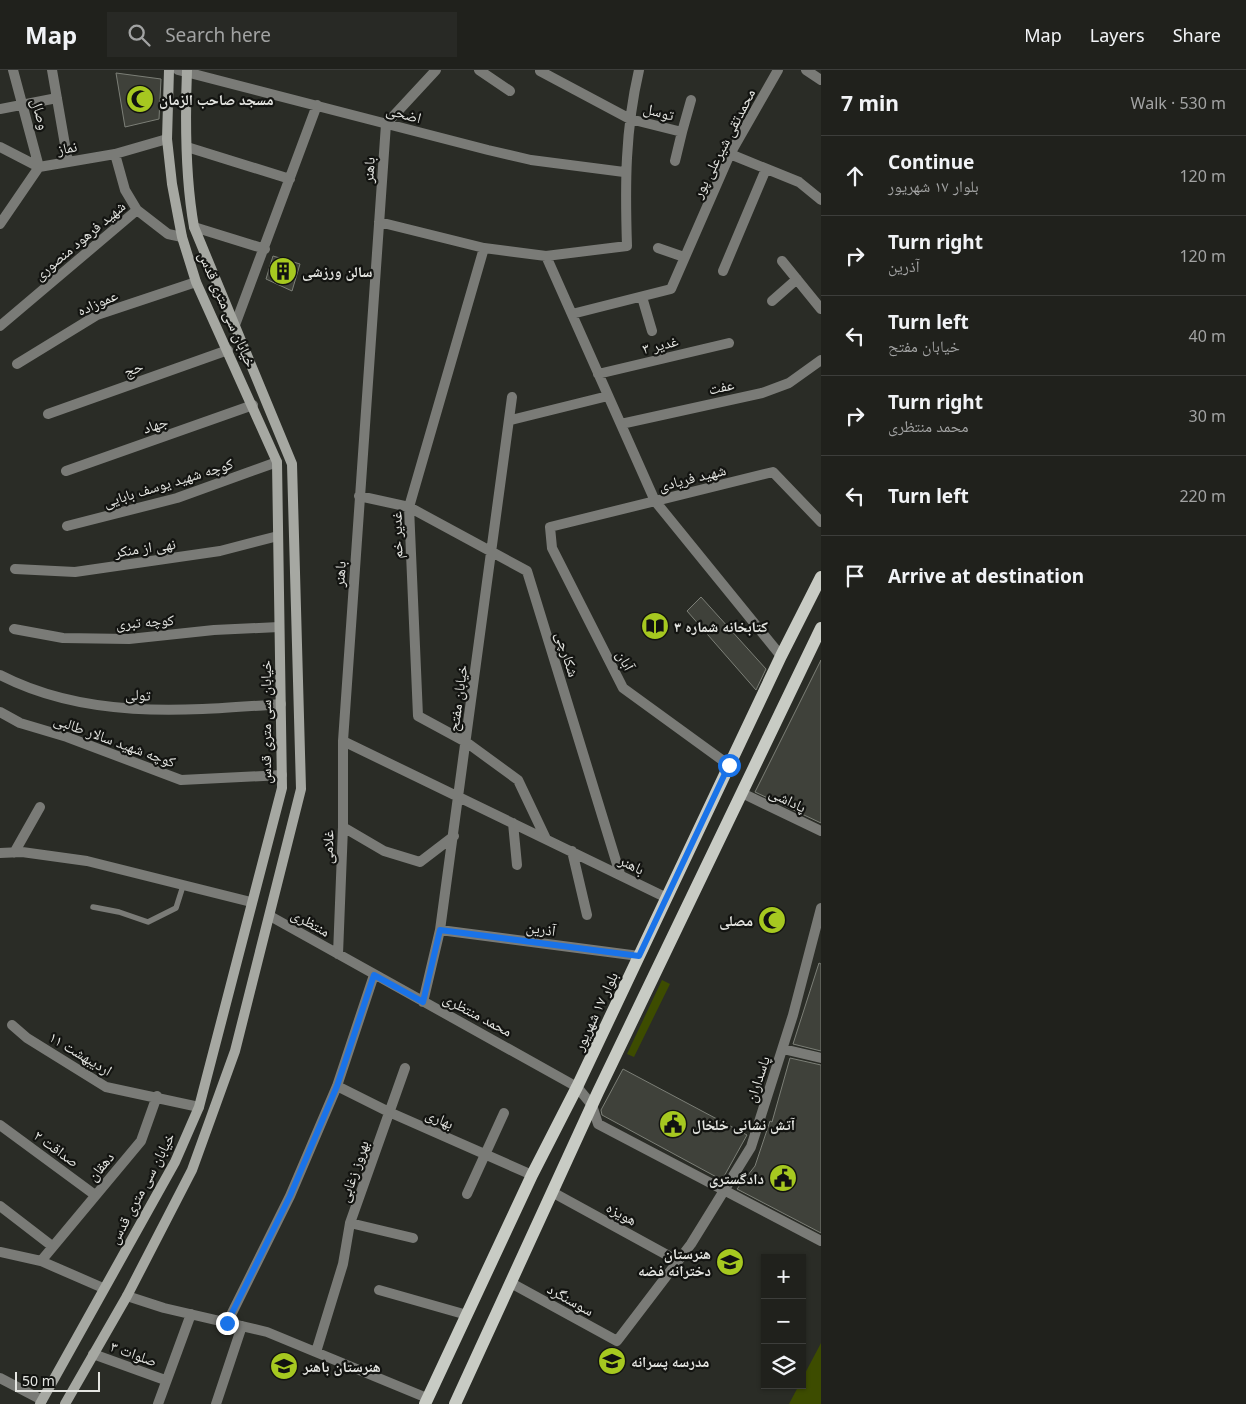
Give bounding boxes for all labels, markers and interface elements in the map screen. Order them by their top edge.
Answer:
search box [107,12,457,57]
text: Map [25,18,77,51]
icon: search [125,21,153,49]
text: Search here [165,22,271,48]
text: Map [1024,23,1062,47]
text: Layers [1090,23,1145,47]
text: Share [1173,23,1221,47]
mosque icon: مسجد صاحب الزمان [125,84,155,114]
street label: محمدتقی شیرعلی پور [686,85,760,202]
place label: مسجد صاحب الزمان [159,89,274,109]
text: 7 min [841,89,899,117]
text: Walk · 530 m [1131,92,1226,114]
street label: وصال [26,96,55,132]
street label: توسل [641,97,677,126]
street label: اضحی [384,99,424,128]
street label: نماز [54,135,79,159]
text: Continue [888,149,974,175]
street label: باهنر [357,156,379,185]
icon: ahead [841,162,869,190]
text: 120 m [1179,165,1226,187]
text: بلوار ١٧ شهریور [888,175,979,197]
street label: شهید فرهود منصوری [29,196,130,285]
text: Turn right [888,229,983,255]
icon: right [841,242,869,270]
text: 120 m [1179,245,1226,267]
street label: خیابان سی متری قدس [194,248,262,371]
text: آذرین [888,255,919,277]
building icon: سالن ورزشی [268,256,298,286]
place label: سالن ورزشی [302,261,373,281]
street label: عموزاده [74,284,121,320]
text: Turn left [888,309,969,335]
icon: left [841,322,869,350]
text: 40 m [1189,325,1226,347]
street label: غدیر ۳ [640,330,681,358]
text: خیابان مفتح [888,335,960,357]
street label: حج [120,355,146,382]
street label: عفت [706,373,736,399]
text: Turn right [888,389,983,415]
icon: right [841,402,869,430]
text: 30 m [1189,405,1226,427]
street label: جهاد [140,410,171,438]
text: محمد منتظری [888,415,968,437]
street label: کوچه شهید یوسف بابایی [101,453,236,512]
street label: شهید فریادی [656,459,728,496]
icon: left [841,482,869,510]
text: Turn left [888,483,969,509]
text: 220 m [1179,485,1226,507]
street label: غدیر خم [386,511,407,559]
street label: نهی از منکر [112,533,177,562]
street label: باهنر [328,560,350,589]
icon: arrive [841,562,869,590]
text: Arrive at destination [888,563,1084,589]
street label: کوچه تبری [115,609,175,634]
library icon: کتابخانه شماره ۳ [640,611,670,641]
place label: کتابخانه شماره ۳ [674,616,768,636]
street label: شکارچی [551,629,584,679]
street label: آبان [612,646,640,675]
street label: خیابان سی متری قدس [255,660,276,784]
street label: خیابان مفتح [442,663,473,733]
street label: تولی [125,683,152,706]
street label: کوچه شهید سالار طالبی [51,709,179,772]
route start [718,754,741,777]
street label: پاداشی [766,781,810,817]
street label: غلامی [316,829,339,864]
street label: باهنر [615,849,648,879]
street label: منتظری [288,903,334,942]
mosque icon: مصلی [757,905,787,935]
place label: مصلی [719,910,753,930]
street label: آذرین [525,916,558,941]
street label: بلوار ١٧ شهریور [568,968,622,1055]
street label: محمد منتظری [440,987,516,1041]
street label: ۱۱ اردیبهشت [46,1026,116,1080]
street label: پاسداران [740,1053,775,1105]
street label: بهاری [422,1103,457,1134]
public building icon: آتش نشانی خلخال [658,1109,688,1139]
place label: آتش نشانی خلخال [692,1114,796,1134]
street label: صداقت ۲ [30,1125,84,1171]
street label: خیابان سی متری قدس [103,1128,180,1248]
street label: بهروز زغابی [333,1137,374,1205]
street label: دهقان [82,1147,119,1185]
public building icon: دادگستری [768,1163,798,1193]
place label: دادگستری [709,1168,764,1188]
street label: هویزه [603,1197,641,1229]
place label: هنرستان دخترانه فضه [638,1243,711,1280]
school or university icon: هنرستان دخترانه فضه [715,1247,745,1277]
map controls [761,1254,806,1389]
button: + [761,1254,806,1299]
street label: سوسنگرد [544,1278,598,1320]
button: − [761,1299,806,1344]
route end [216,1312,239,1335]
street label: صلوات ۳ [108,1335,160,1371]
button: layers [761,1344,806,1389]
school or university icon: مدرسه پسرانه [597,1346,627,1376]
school or university icon: هنرستان باهنر [269,1351,299,1381]
place label: مدرسه پسرانه [631,1351,709,1371]
place label: هنرستان باهنر [302,1356,381,1376]
scale bar [15,1369,100,1392]
text: 50 m [22,1371,55,1390]

